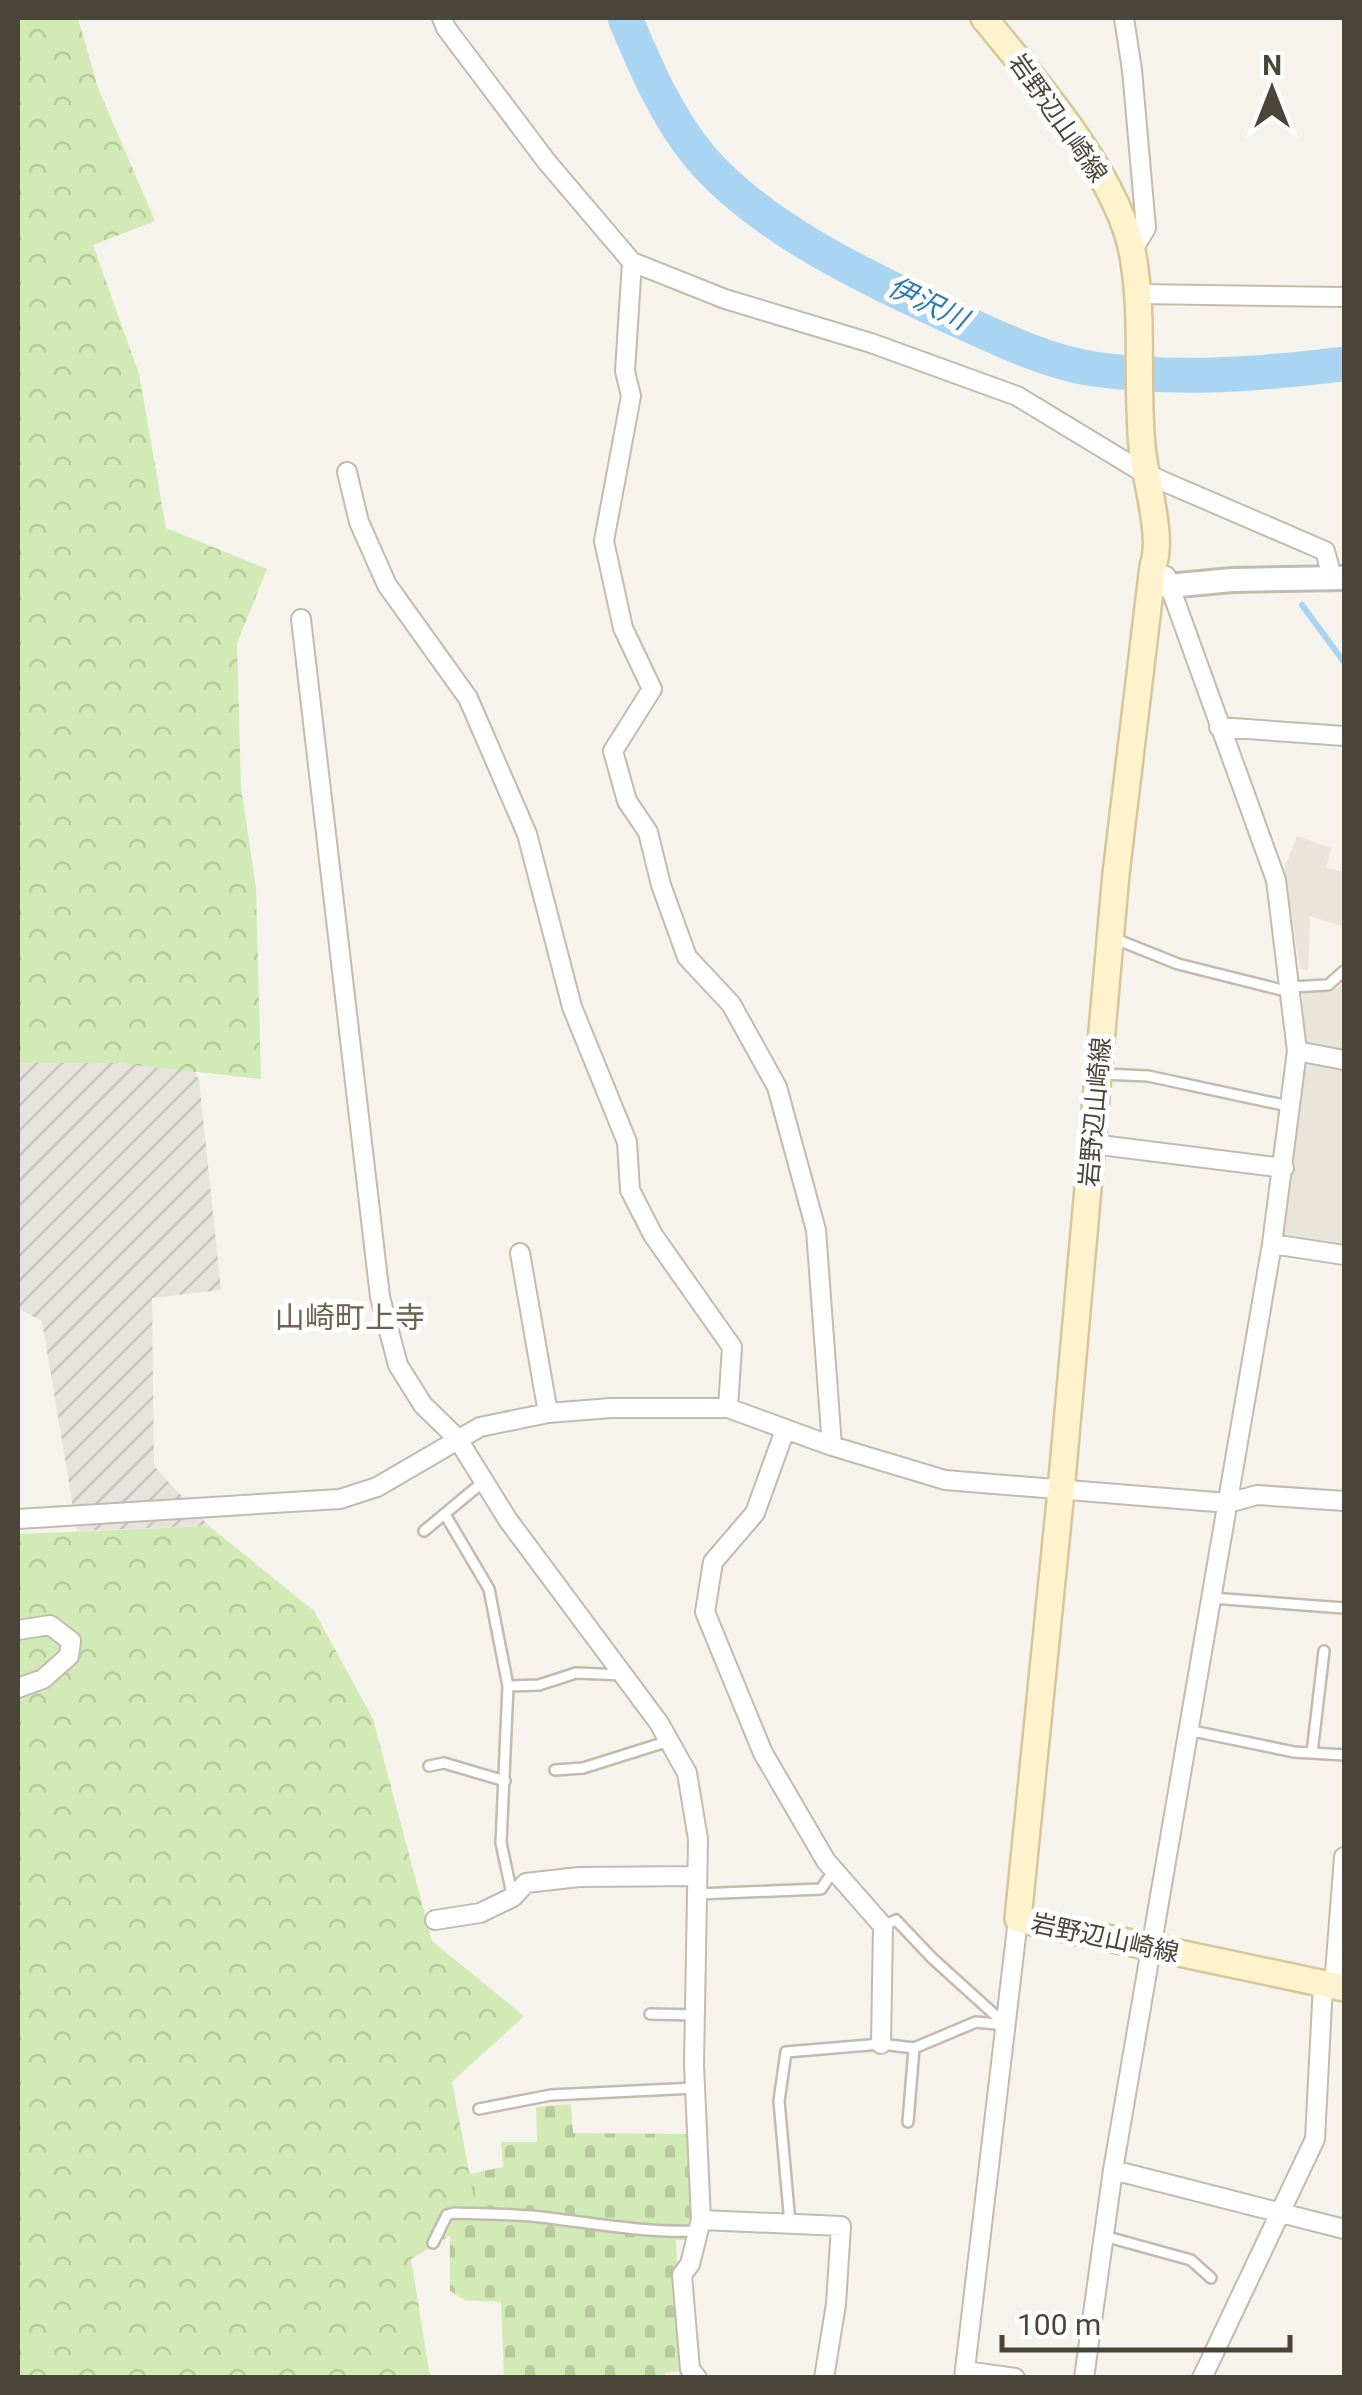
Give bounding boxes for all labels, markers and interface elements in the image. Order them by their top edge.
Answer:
north arrow [1222,40,1322,140]
street label: 岩野辺山崎線 [1003,48,1113,188]
text: N [1262,49,1282,82]
water label: 伊沢川 [883,270,976,338]
street label: 岩野辺山崎線 [1074,1036,1116,1188]
district label: 山崎町上寺 [275,1300,425,1335]
street label: 岩野辺山崎線 [1029,1908,1181,1968]
scale bar [1002,2290,1290,2352]
text: 100 m [1017,2307,1101,2342]

